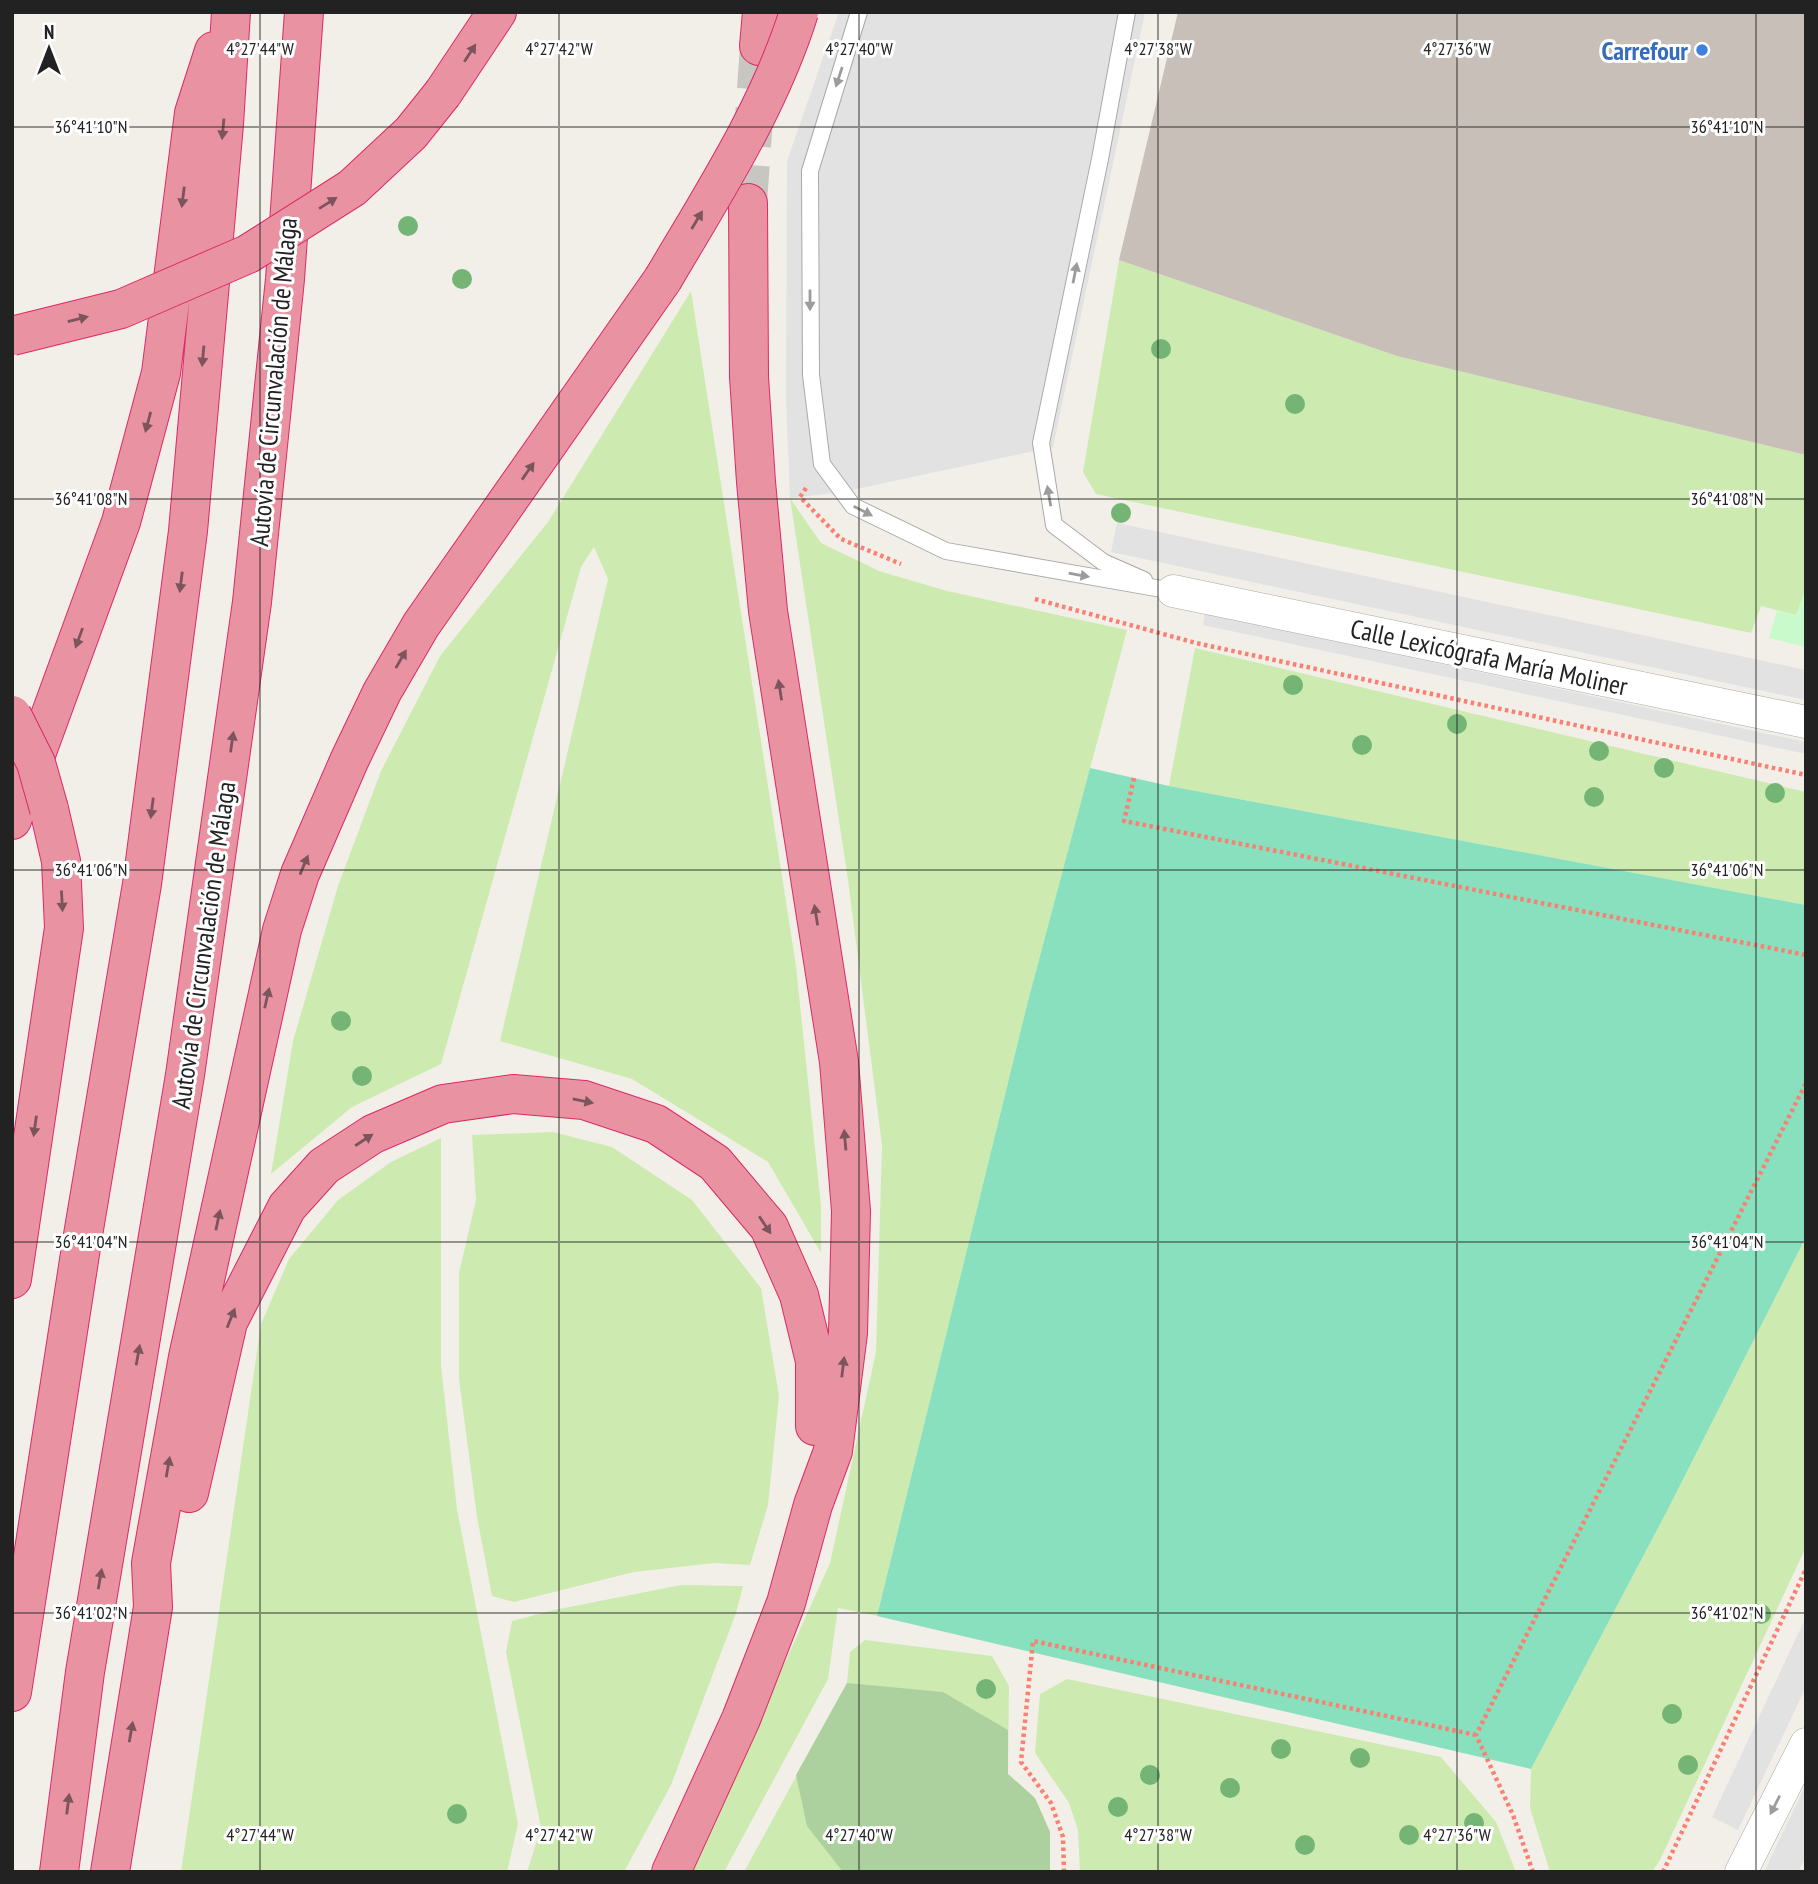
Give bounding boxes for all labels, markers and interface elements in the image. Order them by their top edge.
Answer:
north arrow [14,14,84,84]
text: N [44,20,54,44]
place label: Carrefour [1601,34,1688,67]
text: 4°27'44"W [226,37,294,60]
text: 4°27'42"W [525,37,593,60]
text: 4°27'40"W [825,37,893,60]
text: 4°27'38"W [1124,37,1192,60]
text: 4°27'36"W [1423,37,1491,60]
marker: Carrefour [1694,42,1710,58]
one-way arrow [463,44,477,62]
one-way arrow [833,67,844,88]
text: 36°41'10"N [55,115,127,138]
text: 36°41'10"N [1691,115,1763,138]
one-way arrow [217,118,228,140]
one-way arrow [178,186,189,208]
one-way arrow [318,197,337,210]
one-way arrow [691,211,704,230]
street label: Autovía de Circunvalación de Málaga [242,216,304,548]
one-way arrow [1070,262,1081,284]
one-way arrow [804,290,816,312]
one-way arrow [67,313,89,324]
one-way arrow [197,345,208,367]
one-way arrow [142,411,153,433]
one-way arrow [521,462,535,480]
one-way arrow [1043,485,1054,507]
text: 36°41'08"N [55,487,127,510]
text: 36°41'08"N [1691,487,1763,510]
one-way arrow [853,505,873,516]
one-way arrow [1068,569,1090,580]
one-way arrow [175,571,186,593]
street label: Calle Lexicógrafa María Moliner [1347,612,1631,702]
one-way arrow [73,628,84,649]
one-way arrow [395,650,407,669]
one-way arrow [774,679,785,701]
one-way arrow [227,731,238,753]
street label: Autovía de Circunvalación de Málaga [164,779,242,1111]
one-way arrow [146,797,157,819]
one-way arrow [298,855,310,875]
text: 36°41'06"N [55,858,127,881]
text: 36°41'06"N [1691,858,1763,881]
one-way arrow [57,890,68,912]
one-way arrow [810,903,821,925]
one-way arrow [261,987,272,1009]
one-way arrow [572,1096,594,1107]
one-way arrow [29,1115,40,1137]
one-way arrow [839,1129,850,1151]
one-way arrow [355,1134,374,1147]
one-way arrow [213,1209,224,1231]
one-way arrow [758,1216,772,1234]
text: 36°41'04"N [55,1230,127,1253]
text: 36°41'04"N [1691,1230,1763,1253]
one-way arrow [225,1308,237,1328]
one-way arrow [133,1344,144,1366]
one-way arrow [838,1356,849,1378]
one-way arrow [163,1456,174,1478]
one-way arrow [95,1568,106,1590]
text: 36°41'02"N [55,1601,127,1624]
text: 36°41'02"N [1691,1601,1763,1624]
one-way arrow [126,1721,137,1743]
one-way arrow [62,1793,73,1815]
one-way arrow [1770,1795,1781,1815]
text: 4°27'44"W [226,1823,294,1846]
text: 4°27'42"W [525,1823,593,1846]
text: 4°27'40"W [825,1823,893,1846]
text: 4°27'38"W [1124,1823,1192,1846]
text: 4°27'36"W [1423,1823,1491,1846]

